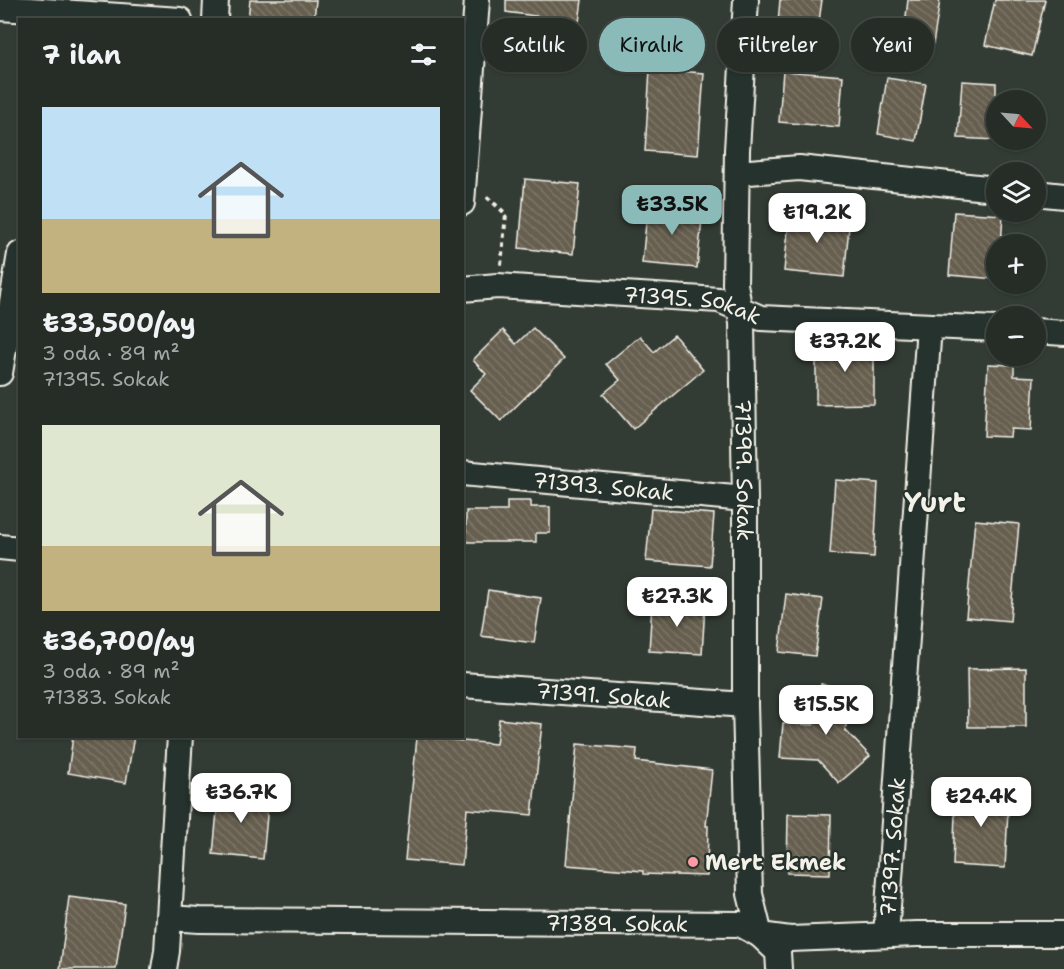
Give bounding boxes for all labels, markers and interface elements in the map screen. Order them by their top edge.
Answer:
chip: Satılık [482,18,587,72]
chip: Kiralık [599,18,705,72]
chip: Filtreler [717,18,839,72]
chip: Yeni [851,18,934,72]
text: 7 ilan [42,37,121,72]
icon: filters [407,38,440,71]
north arrow [986,90,1046,150]
map controls [986,90,1046,366]
icon: home [187,146,295,254]
button: layers [986,162,1046,222]
pin: ₺33.5K [623,185,721,236]
text: ₺33.5K [636,191,708,217]
pin: ₺19.2K [768,193,866,244]
text: ₺19.2K [783,199,851,225]
button: + [986,234,1046,294]
street label: 71395. Sokak [622,280,766,331]
text: ₺33,500/ay [42,305,196,340]
button: − [986,306,1046,366]
pin: ₺37.2K [796,322,894,373]
text: ₺37.2K [809,328,881,354]
text: 3 oda · 89 m² [42,340,180,366]
text: 71395. Sokak [42,366,170,392]
street label: 71399. Sokak [728,399,759,541]
icon: home [187,464,295,572]
street label: 71393. Sokak [531,466,675,507]
district label: Yurt [904,483,966,521]
pin: ₺27.3K [628,577,726,628]
text: ₺27.3K [641,583,713,609]
text: ₺36,700/ay [42,623,195,658]
text: 3 oda · 89 m² [42,658,180,684]
street label: 71391. Sokak [535,676,672,715]
text: 71383. Sokak [42,684,171,710]
pin: ₺15.5K [777,685,875,736]
text: ₺15.5K [793,691,859,717]
pin: ₺36.7K [192,773,290,824]
street label: 71397. Sokak [873,776,912,918]
pin: ₺24.4K [932,777,1030,828]
text: ₺36.7K [205,779,277,805]
text: ₺24.4K [945,783,1017,809]
place label: Mert Ekmek [705,848,846,877]
marker: Mert Ekmek [686,855,700,869]
street label: 71389. Sokak [546,909,688,939]

